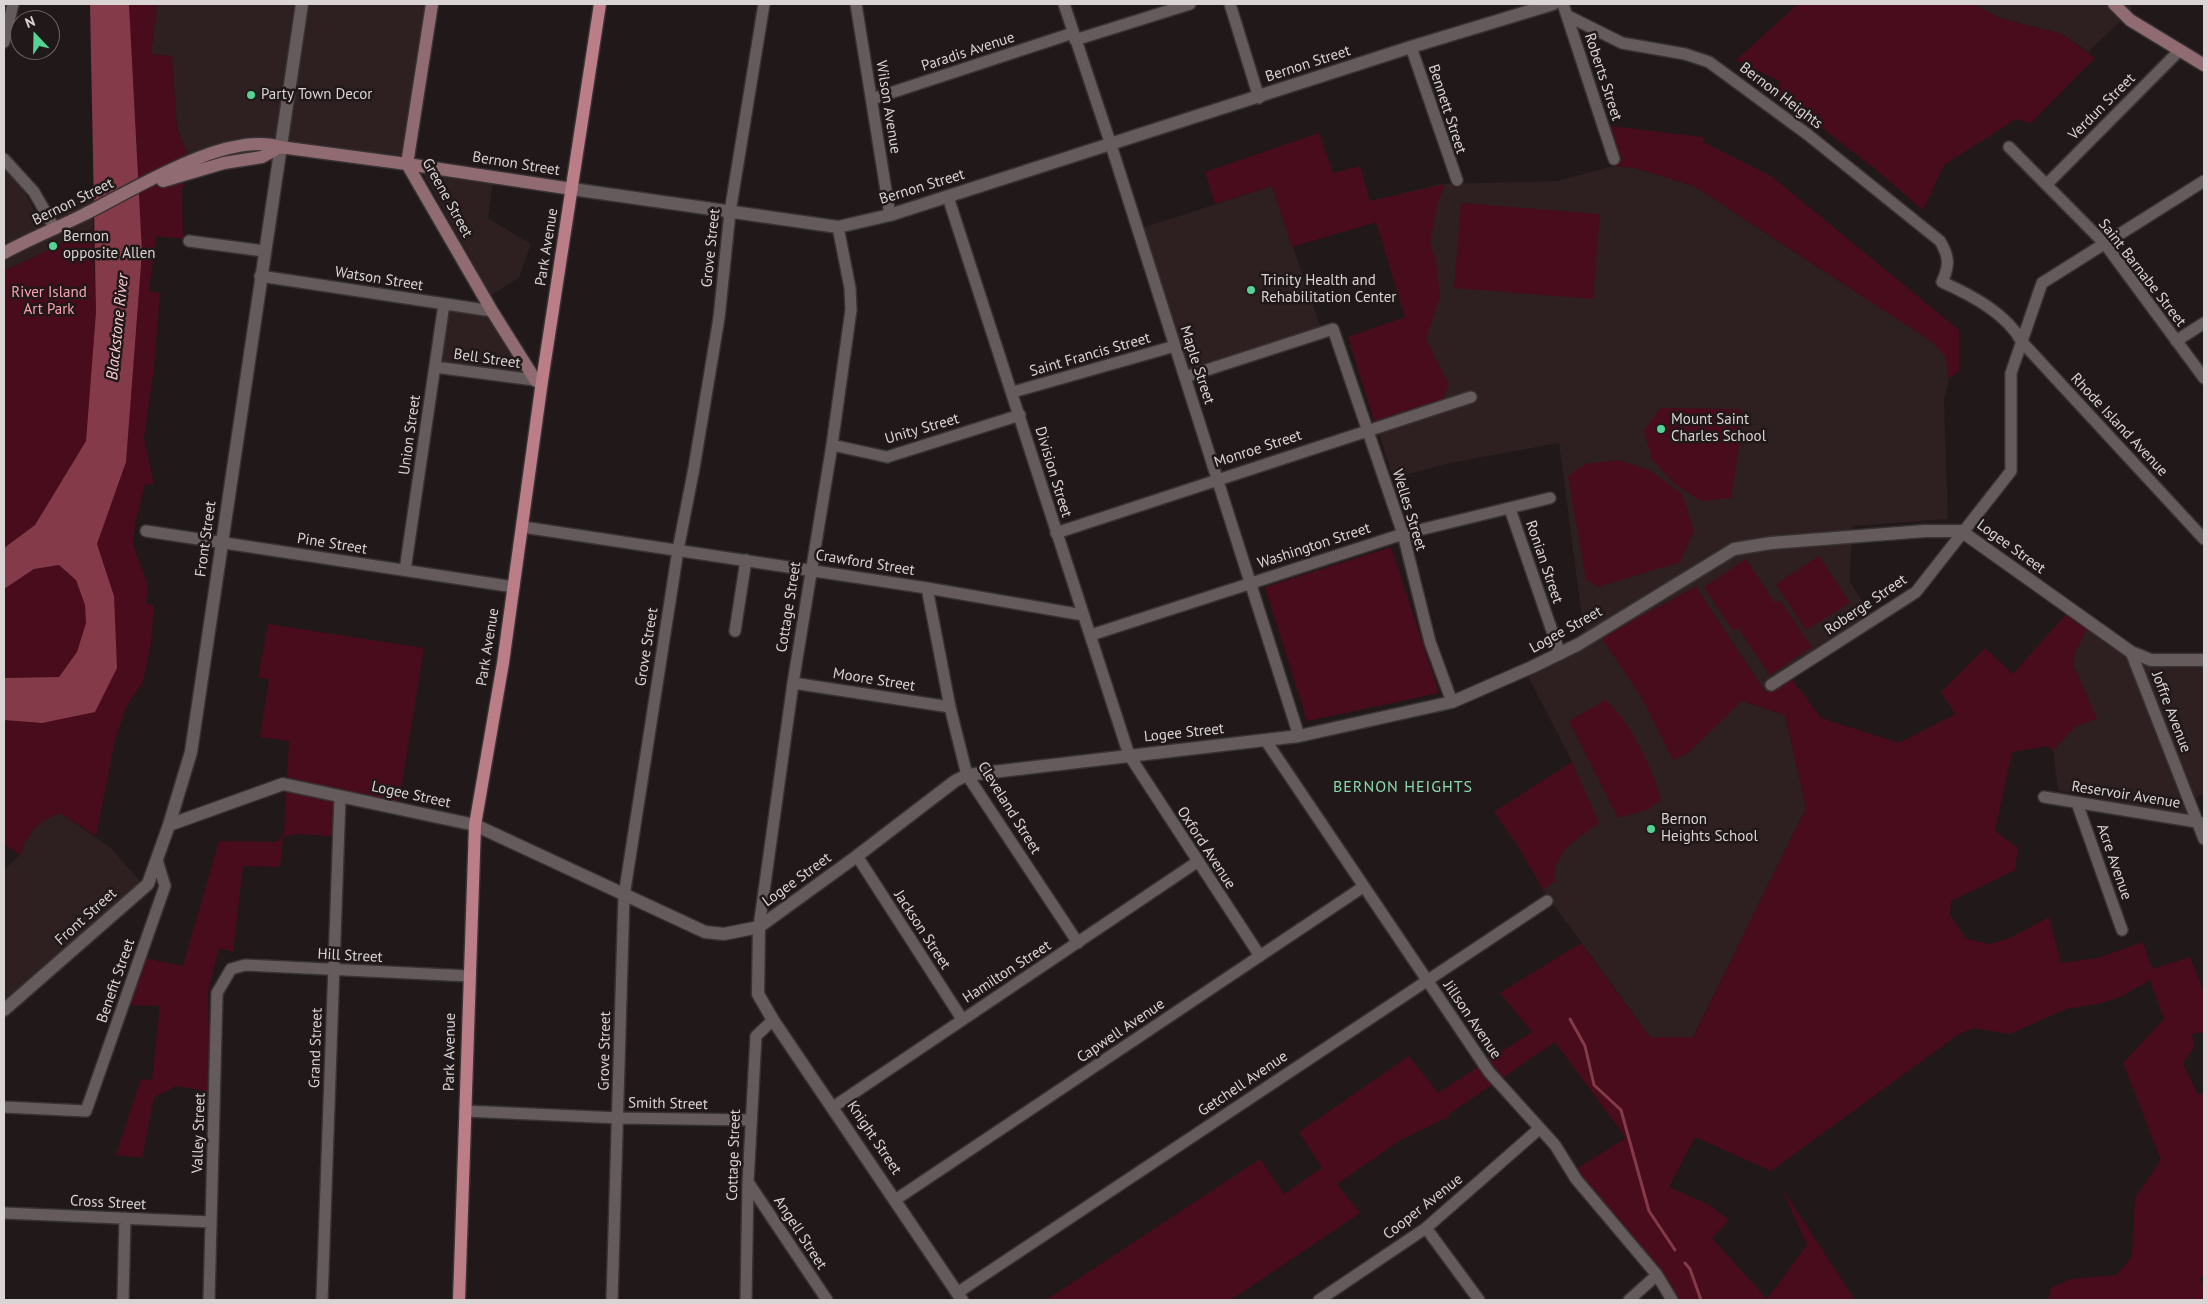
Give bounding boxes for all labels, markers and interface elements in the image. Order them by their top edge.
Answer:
north arrow [10,10,60,60]
text: N [22,12,37,32]
street label: Paradis Avenue [919,28,1017,76]
street label: Roberts Street [1580,31,1626,123]
street label: Bernon Street [1263,42,1353,86]
street label: Wilson Avenue [872,59,904,155]
street label: Bernon Heights [1736,59,1826,133]
street label: Bennett Street [1424,62,1470,156]
street label: Verdun Street [2065,70,2139,144]
place label: Party Town Decor [261,86,372,104]
marker: Party Town Decor [245,89,257,101]
street label: Bernon Street [471,148,561,180]
street label: Greene Street [418,155,476,241]
street label: Bernon Street [877,165,967,209]
street label: Bernon Street [29,175,117,229]
street label: Park Avenue [532,207,562,287]
street label: Grove Street [698,208,724,288]
street label: Saint Barnabe Street [2094,216,2190,330]
place label: Bernon opposite Allen [63,228,156,263]
marker: Bernon opposite Allen [47,240,59,252]
street label: Watson Street [334,263,424,295]
place label: Trinity Health and Rehabilitation Center [1261,272,1396,307]
water label: Blackstone River [103,273,133,381]
park label: River Island Art Park [11,284,87,319]
marker: Trinity Health and Rehabilitation Center [1245,284,1257,296]
street label: Maple Street [1176,323,1218,407]
street label: Saint Francis Street [1028,329,1152,381]
street label: Bell Street [452,345,522,373]
street label: Rhode Island Avenue [2067,370,2171,480]
street label: Union Street [395,394,425,476]
street label: Unity Street [883,410,961,448]
place label: Mount Saint Charles School [1671,411,1766,446]
marker: Mount Saint Charles School [1655,423,1667,435]
street label: Division Street [1031,424,1075,520]
street label: Monroe Street [1212,426,1304,472]
street label: Welles Street [1388,467,1430,553]
street label: Front Street [192,500,220,578]
street label: Logee Street [1973,516,2049,578]
street label: Ronian Street [1521,518,1567,606]
street label: Washington Street [1255,519,1373,573]
street label: Pine Street [296,530,368,558]
street label: Crawford Street [814,546,916,580]
street label: Cottage Street [773,560,805,654]
street label: Roberge Street [1822,571,1910,639]
street label: Logee Street [1526,603,1606,657]
street label: Park Avenue [473,607,503,687]
street label: Grove Street [632,607,662,687]
street label: Moore Street [832,665,916,695]
street label: Joffre Avenue [2147,669,2195,755]
street label: Logee Street [1143,720,1225,746]
street label: Cleveland Street [973,759,1045,857]
district label: BERNON HEIGHTS [1331,777,1475,797]
street label: Logee Street [370,778,452,812]
street label: Reservoir Avenue [2070,778,2182,812]
street label: Oxford Avenue [1173,804,1239,892]
place label: Bernon Heights School [1661,811,1758,846]
street label: Acre Avenue [2093,822,2135,902]
marker: Bernon Heights School [1645,823,1657,835]
street label: Logee Street [759,849,835,911]
street label: Front Street [52,885,120,949]
street label: Jackson Street [890,887,954,973]
street label: Benefit Street [93,937,139,1025]
street label: Hamilton Street [960,937,1054,1007]
street label: Hill Street [317,945,383,967]
street label: Jillson Avenue [1439,977,1505,1063]
street label: Capwell Avenue [1074,995,1168,1067]
street label: Grand Street [306,1008,326,1088]
street label: Grove Street [595,1011,615,1091]
street label: Park Avenue [440,1013,460,1091]
street label: Getchell Avenue [1195,1047,1291,1121]
street label: Valley Street [189,1092,209,1174]
street label: Smith Street [628,1094,708,1114]
street label: Knight Street [843,1098,905,1178]
street label: Cottage Street [723,1109,745,1201]
street label: Cooper Avenue [1380,1170,1466,1244]
street label: Cross Street [69,1192,147,1214]
street label: Angell Street [770,1193,830,1273]

